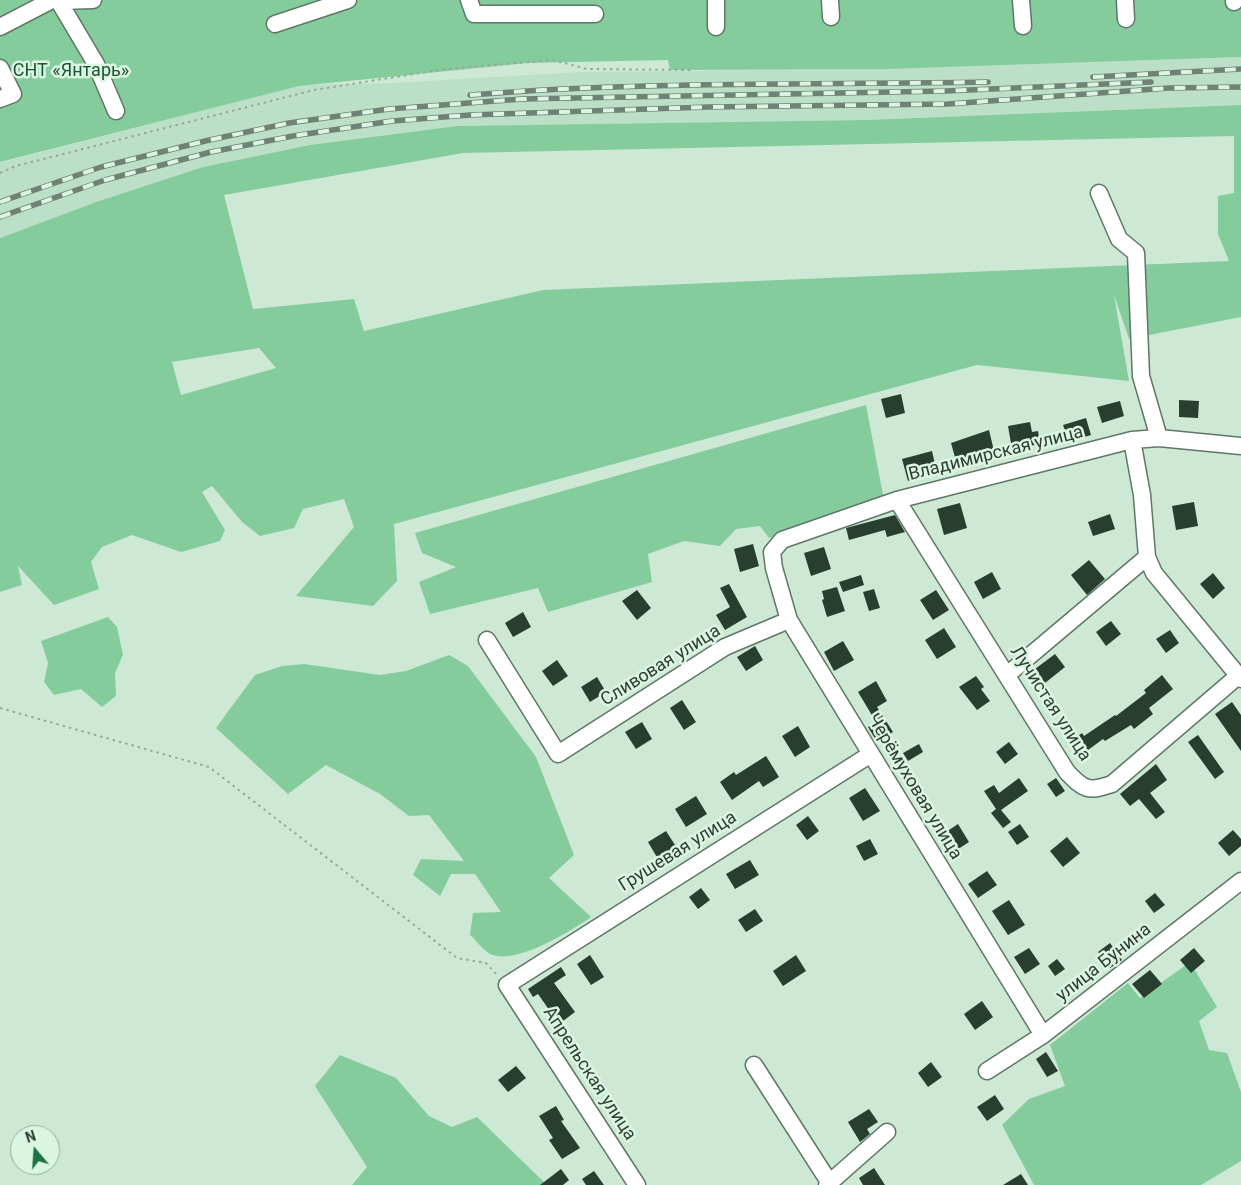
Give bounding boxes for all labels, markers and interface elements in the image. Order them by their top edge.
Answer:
park label: СНТ «Янтарь» [13,60,129,82]
street label: Владимирская улица [906,422,1086,486]
street label: Сливовая улица [597,621,725,711]
street label: Лучистая улица [1005,642,1095,766]
street label: Черёмуховая улица [862,710,966,864]
street label: Грушевая улица [615,807,741,897]
street label: улица Бунина [1052,919,1156,1007]
street label: Апрельская улица [538,1003,640,1145]
north arrow [10,1125,60,1175]
text: N [23,1128,38,1146]

